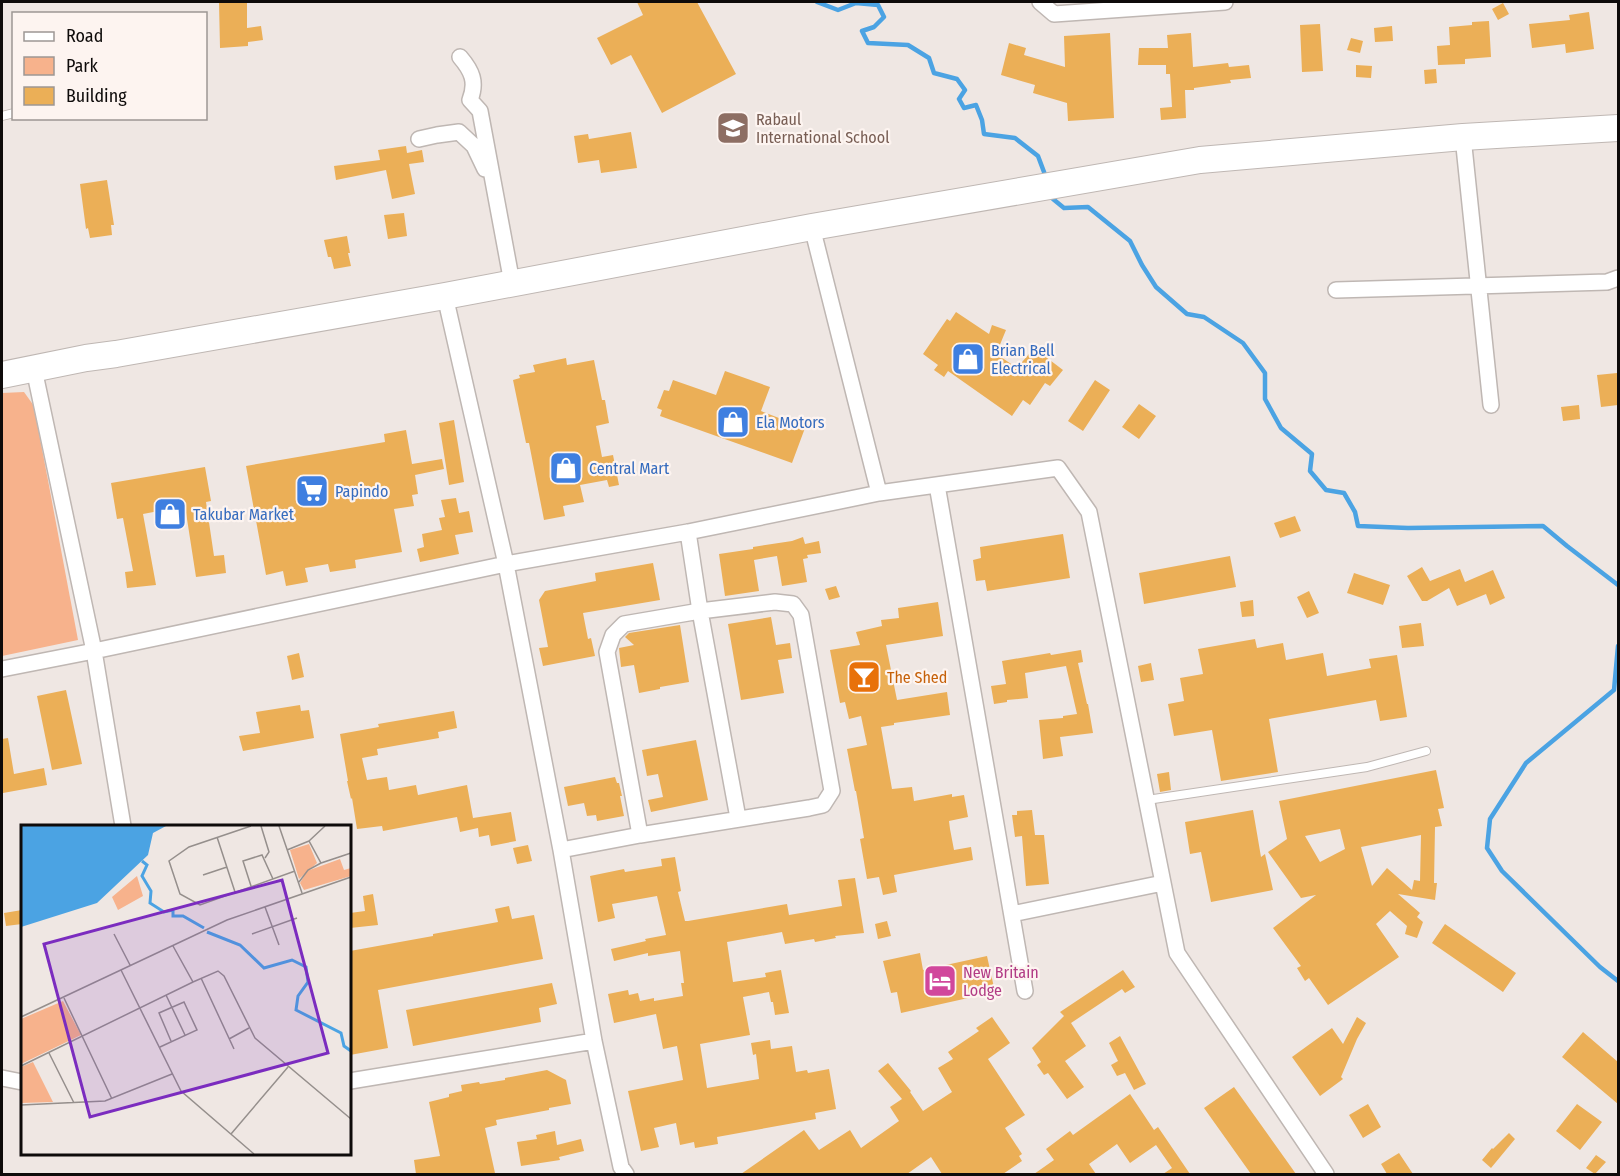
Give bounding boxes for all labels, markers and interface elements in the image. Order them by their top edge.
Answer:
legend [12,12,207,120]
text: Road [66,25,103,47]
text: Park [66,55,99,77]
text: Building [66,85,127,107]
school or university icon: Rabaul International School [715,110,751,146]
place label: Rabaul International School [756,110,889,147]
shop icon: Brian Bell Electrical [950,341,986,377]
place label: Brian Bell Electrical [991,341,1055,378]
shop icon: Ela Motors [715,404,751,440]
place label: Ela Motors [756,413,825,432]
shop icon: Central Mart [548,450,584,486]
place label: Central Mart [589,459,670,478]
supermarket icon: Papindo [294,473,330,509]
place label: Papindo [335,482,388,501]
shop icon: Takubar Market [152,496,188,532]
place label: Takubar Market [193,505,295,524]
bar icon: The Shed [846,659,882,695]
place label: The Shed [887,668,947,687]
inset map [21,825,351,1155]
hotel icon: New Britain Lodge [922,963,958,999]
place label: New Britain Lodge [963,963,1039,1000]

